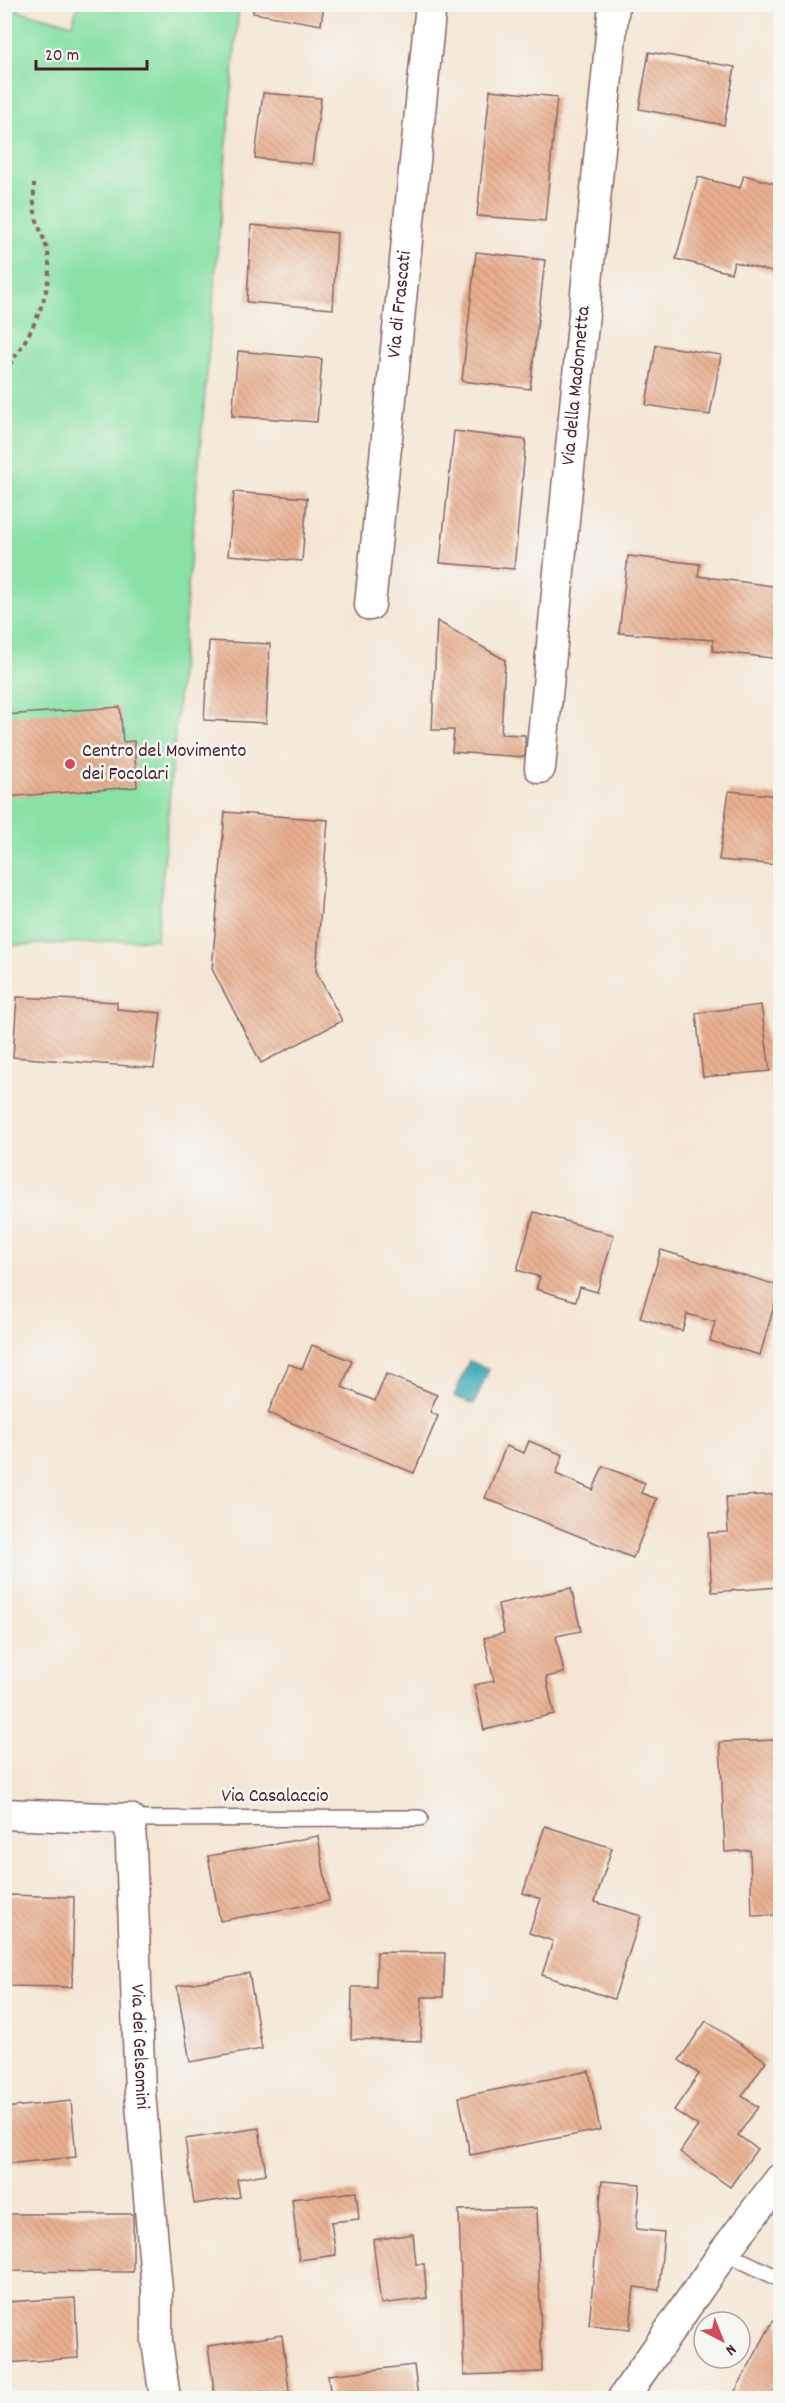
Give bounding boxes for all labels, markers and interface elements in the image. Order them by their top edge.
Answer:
scale bar [36,33,147,71]
text: 20 m [45,44,79,69]
street label: Via di Frascati [381,249,420,359]
street label: Via della Madonnetta [555,304,599,467]
place label: Centro del Movimento dei Focolari [82,738,246,789]
marker: Centro del Movimento dei Focolari [63,757,77,771]
street label: Via Casalaccio [221,1783,329,1811]
street label: Via dei Gelsomini [122,1984,155,2111]
north arrow [692,2310,752,2370]
text: N [720,2338,741,2361]

